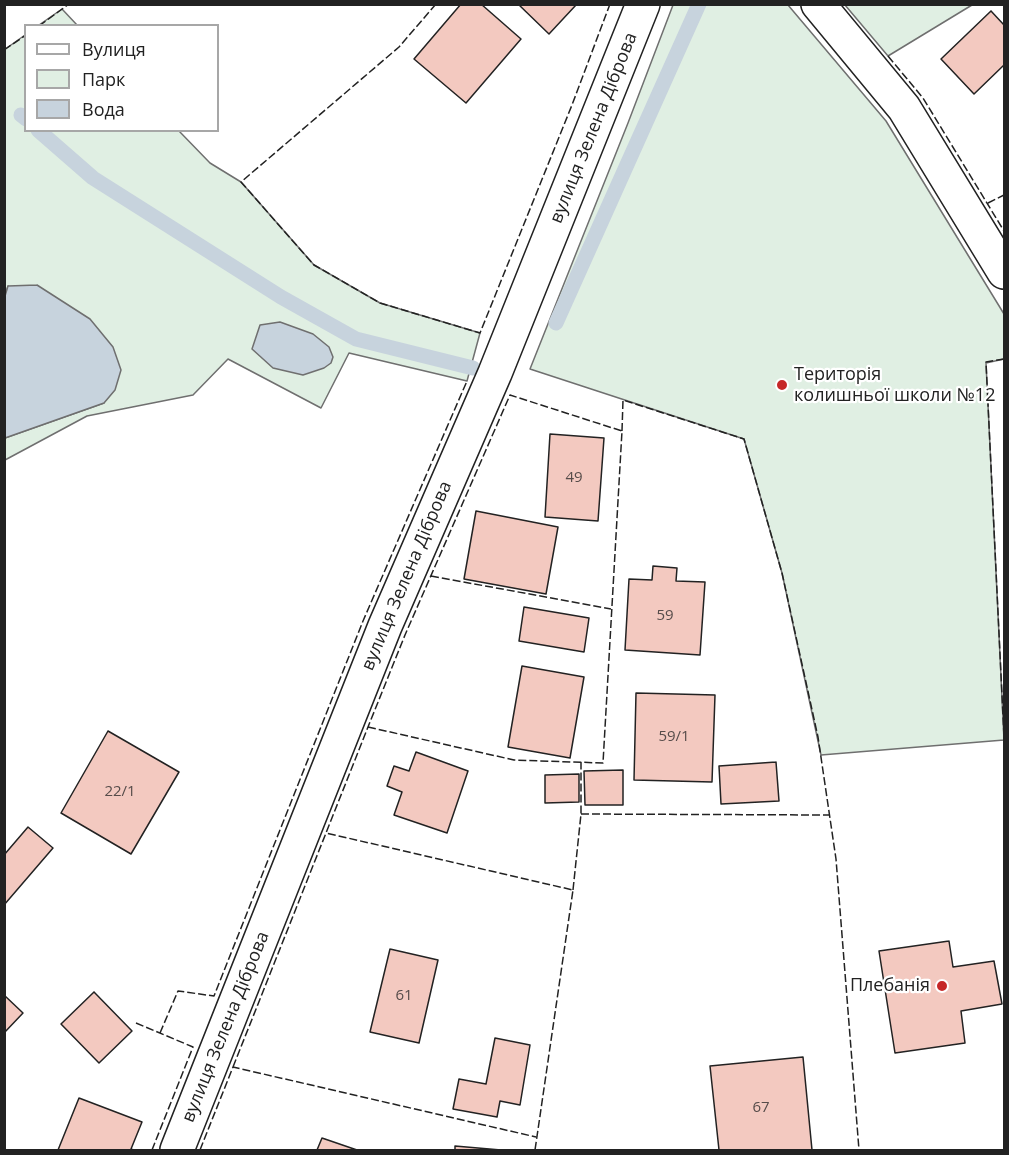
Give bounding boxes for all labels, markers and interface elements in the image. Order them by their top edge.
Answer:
legend [24,24,219,132]
street label: вулиця Зелена Діброва [546,29,642,227]
text: Вулиця [82,37,146,61]
text: Парк [82,67,125,91]
text: Вода [82,97,125,121]
place label: Територія колишньої школи №12 [794,364,995,406]
marker: Територія колишньої школи №12 [775,378,789,392]
house number: 49 [565,469,583,487]
street label: вулиця Зелена Діброва [357,478,457,674]
house number: 59 [656,607,674,625]
house number: 59/1 [658,728,690,746]
house number: 22/1 [104,783,136,801]
street label: вулиця Зелена Діброва [178,928,274,1126]
place label: Плебанія [850,975,930,997]
marker: Плебанія [935,979,949,993]
house number: 61 [395,987,413,1005]
house number: 67 [752,1099,770,1117]

